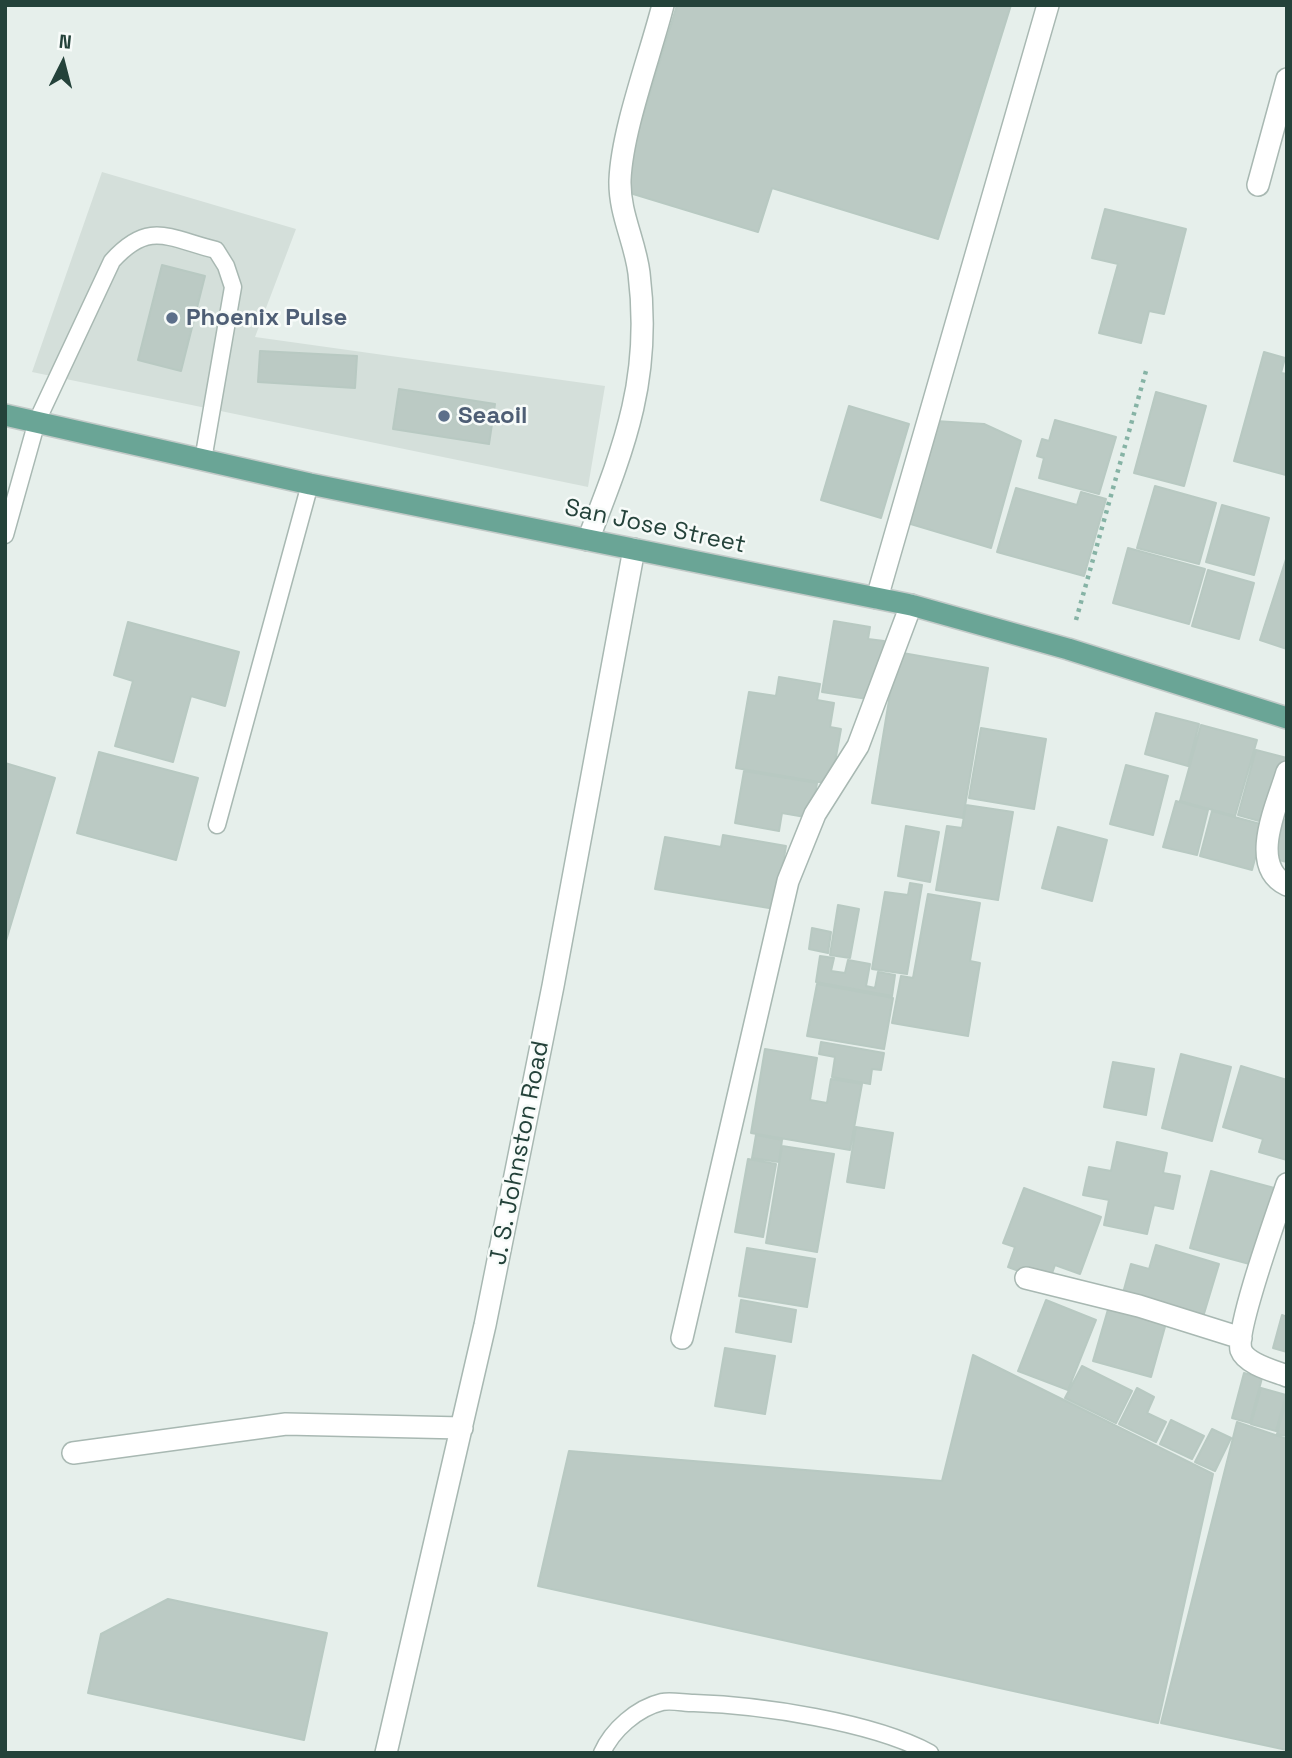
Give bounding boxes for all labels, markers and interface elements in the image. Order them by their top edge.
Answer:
north arrow [28,28,98,98]
text: N [58,29,73,55]
place label: Phoenix Pulse [186,304,347,332]
marker: Phoenix Pulse [164,310,180,326]
place label: Seaoil [458,402,527,430]
marker: Seaoil [436,408,452,424]
street label: San Jose Street [562,494,748,560]
street label: J. S. Johnston Road [484,1039,556,1267]

